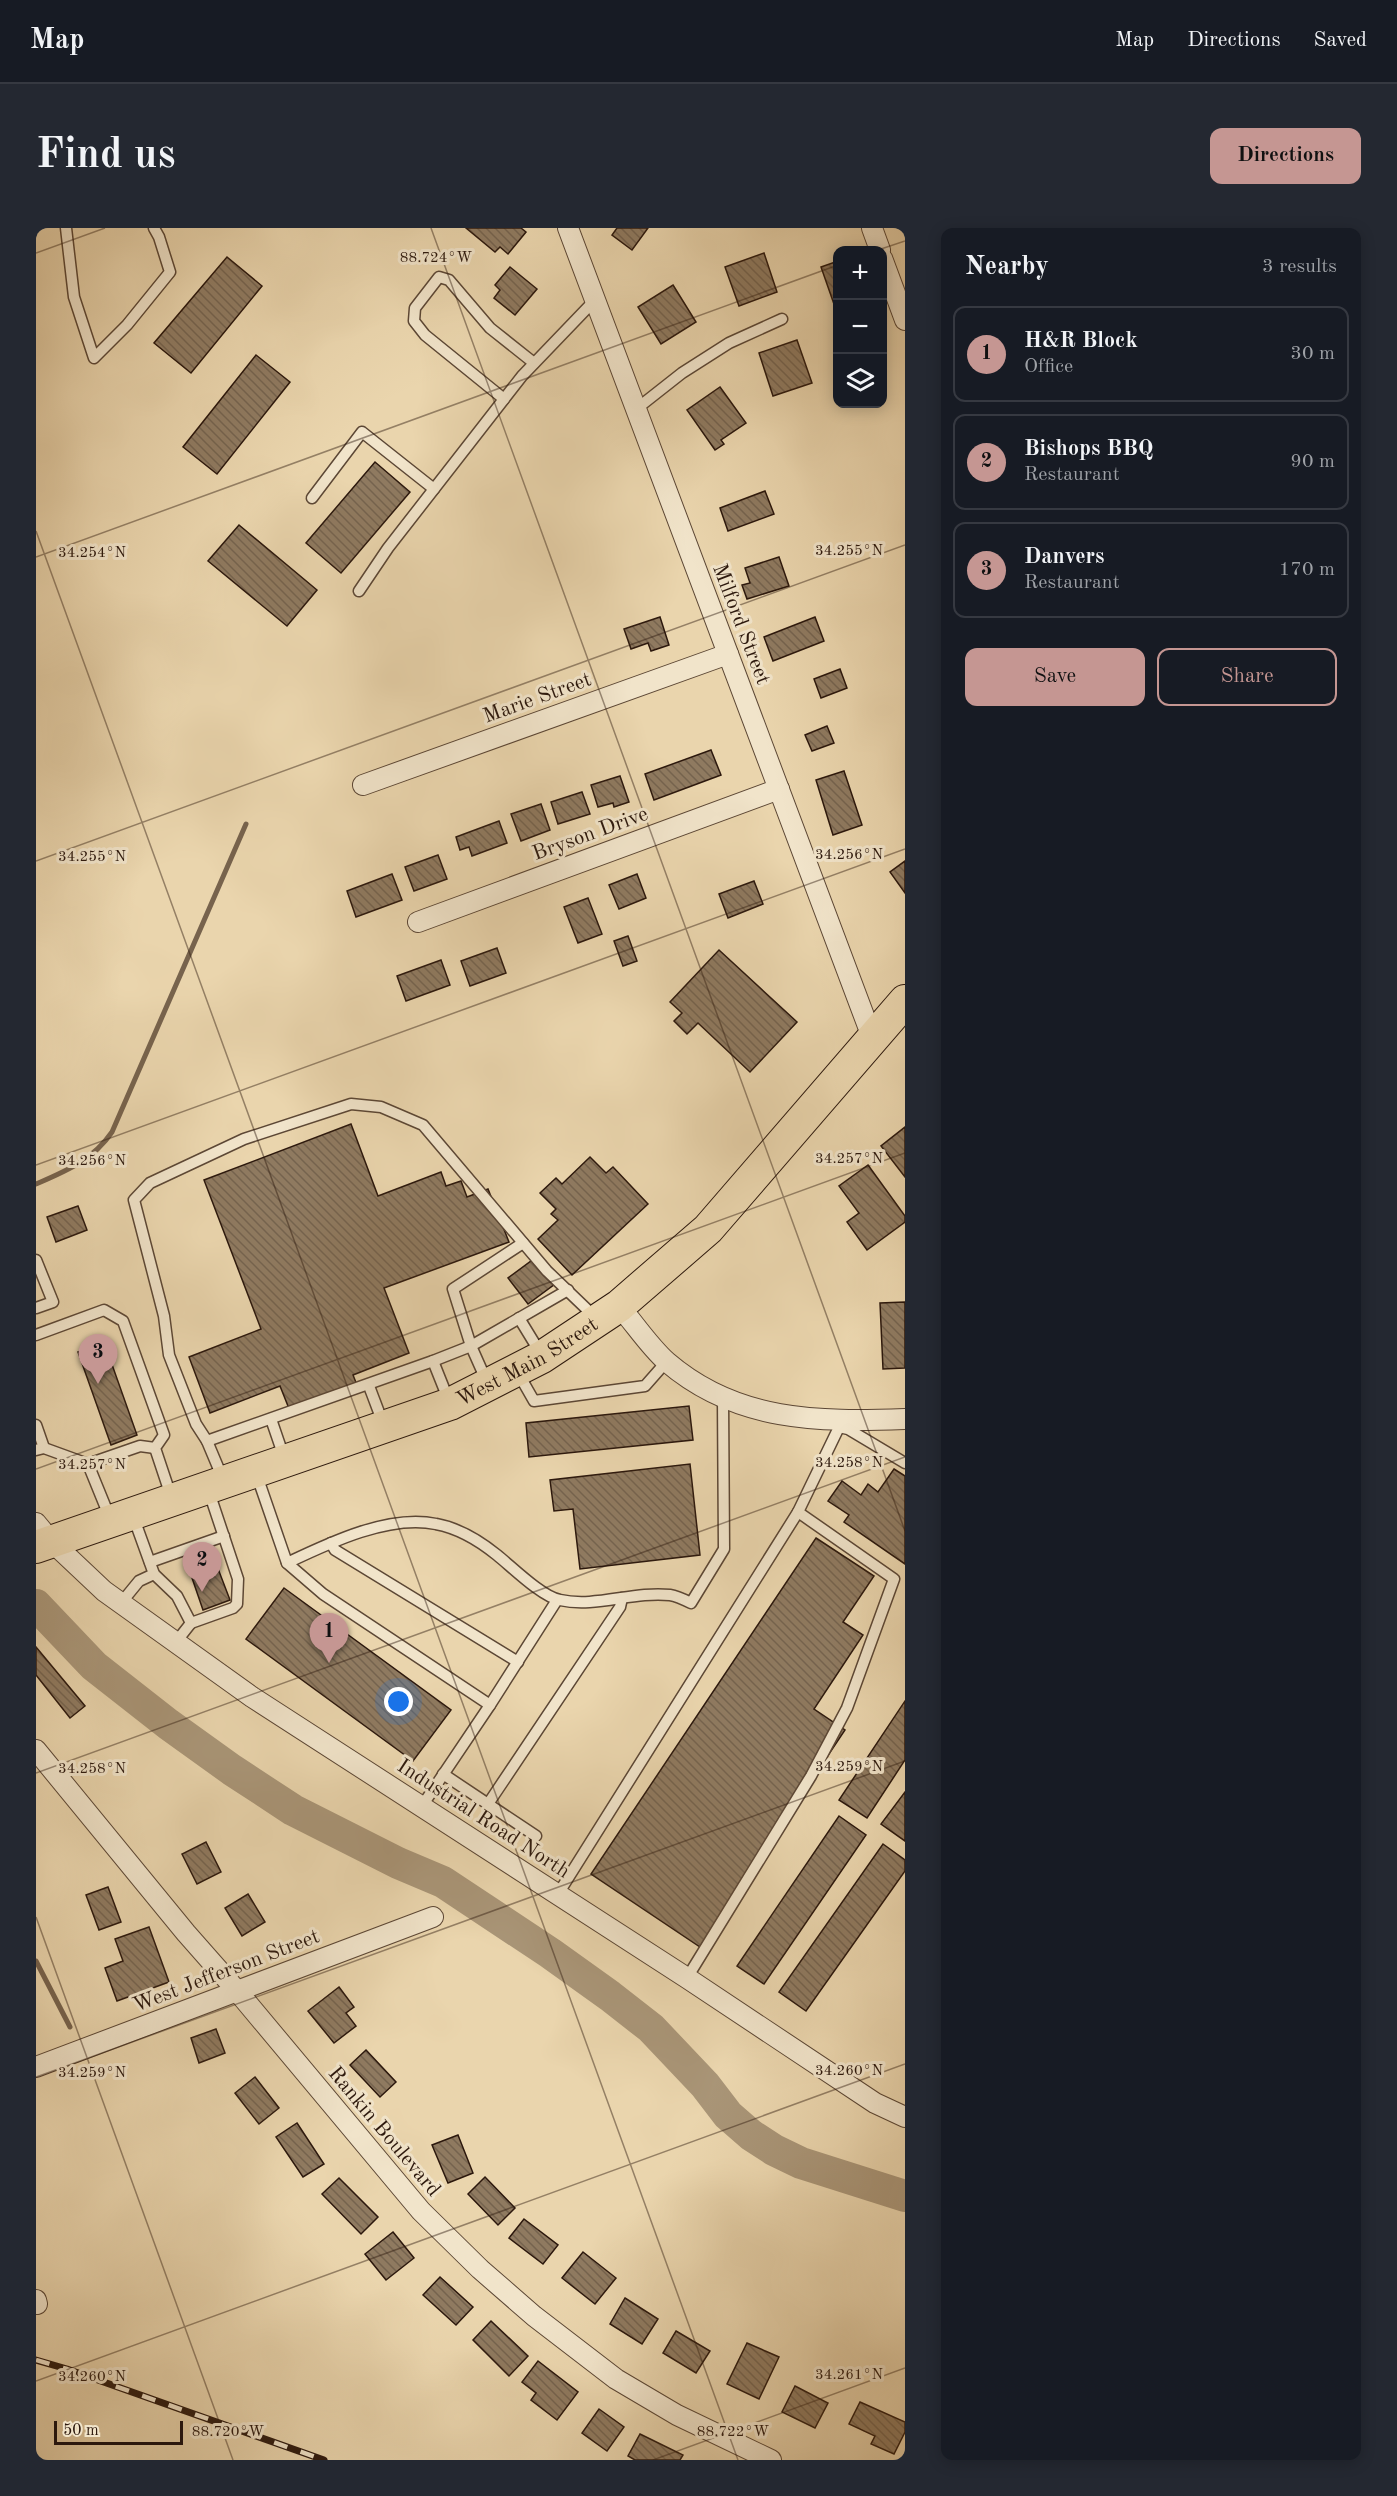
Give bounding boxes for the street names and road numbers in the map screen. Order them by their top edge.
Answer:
street label: Milford Street [708,561,773,688]
street label: Marie Street [481,669,594,728]
street label: Bryson Drive [530,804,651,865]
street label: West Main Street [453,1314,602,1411]
street label: Industrial Road North [393,1756,573,1883]
street label: West Jefferson Street [130,1926,323,2017]
street label: Rankin Boulevard [324,2063,444,2201]

